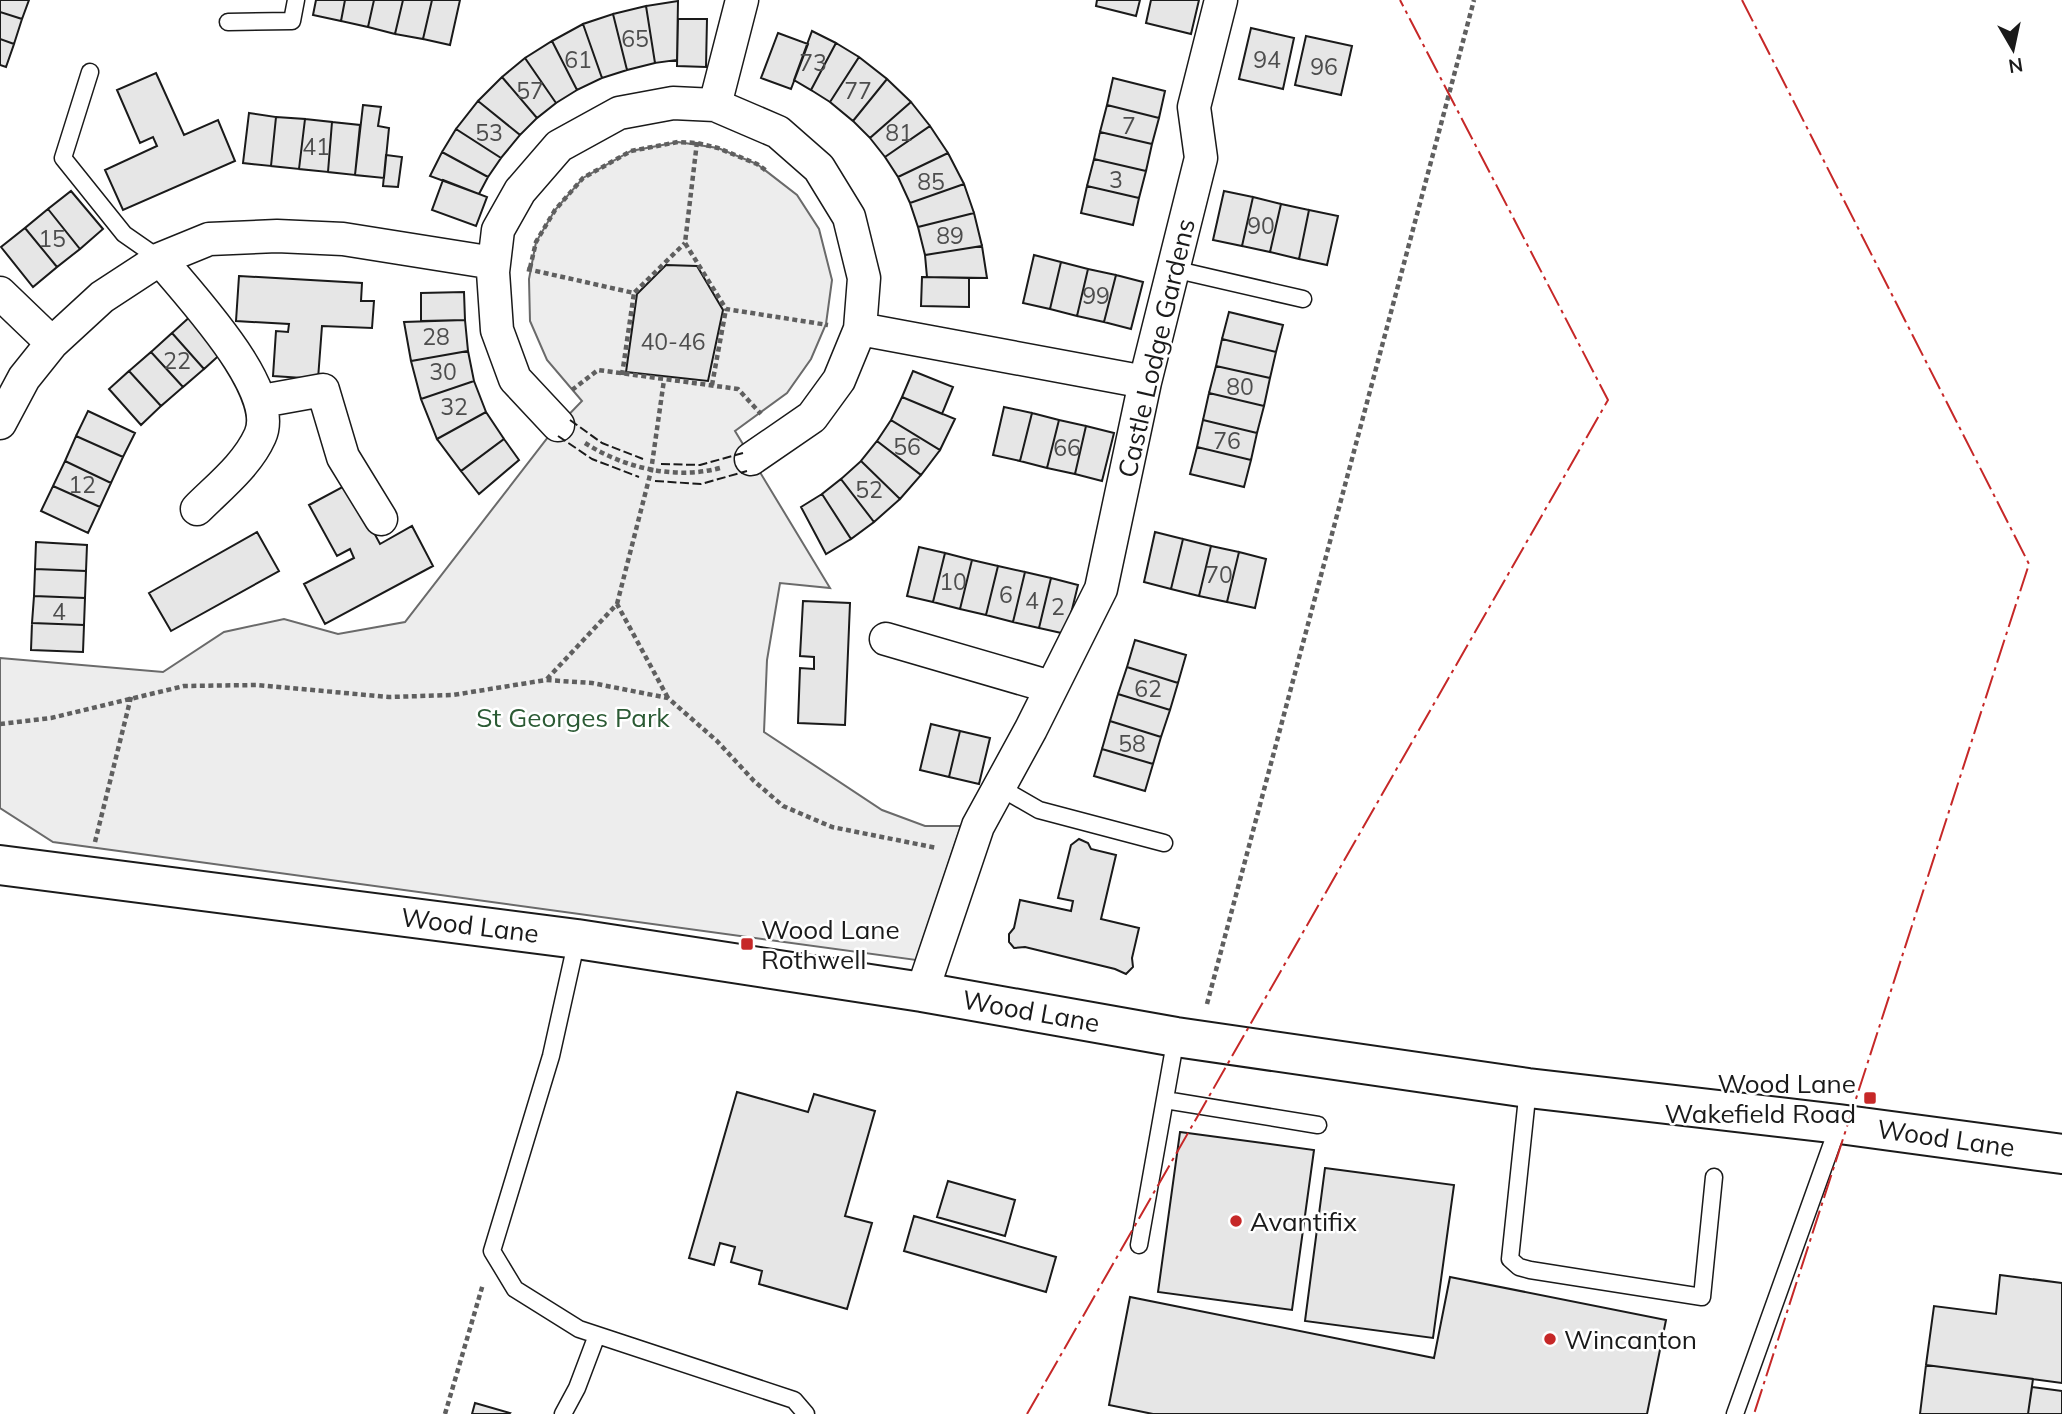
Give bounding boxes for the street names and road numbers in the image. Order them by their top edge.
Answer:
street label: Castle Lodge Gardens [1110,215,1202,481]
street label: Wood Lane [399,900,541,950]
street label: Wood Lane [960,983,1102,1039]
street label: Wood Lane [1875,1112,2017,1164]

